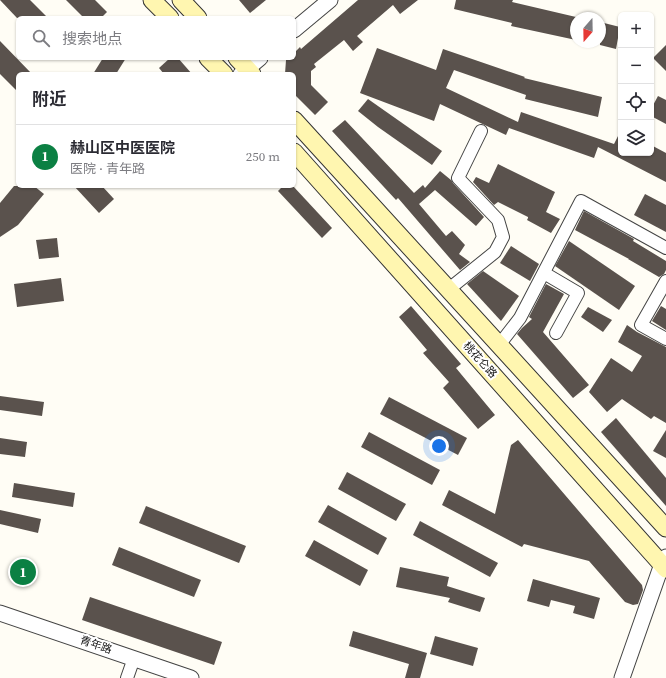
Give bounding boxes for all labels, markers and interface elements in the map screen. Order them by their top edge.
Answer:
north arrow [570,12,606,48]
map controls [618,12,654,156]
button: + [618,12,654,48]
search box [16,16,296,60]
icon: search [30,27,52,49]
text: 搜索地点 [62,28,122,49]
button: − [618,48,654,84]
button: locate [618,84,654,120]
text: 附近 [32,87,66,111]
button: layers [618,120,654,156]
text: 赫山区中医医院 [70,137,175,158]
text: 1 [41,148,49,165]
text: 250 m [246,148,280,165]
text: 医院 · 青年路 [70,160,145,177]
street label: 桃花仑路 [460,339,500,381]
your location [429,436,449,456]
pin: 1 [10,557,36,587]
street label: 青年路 [78,633,114,657]

